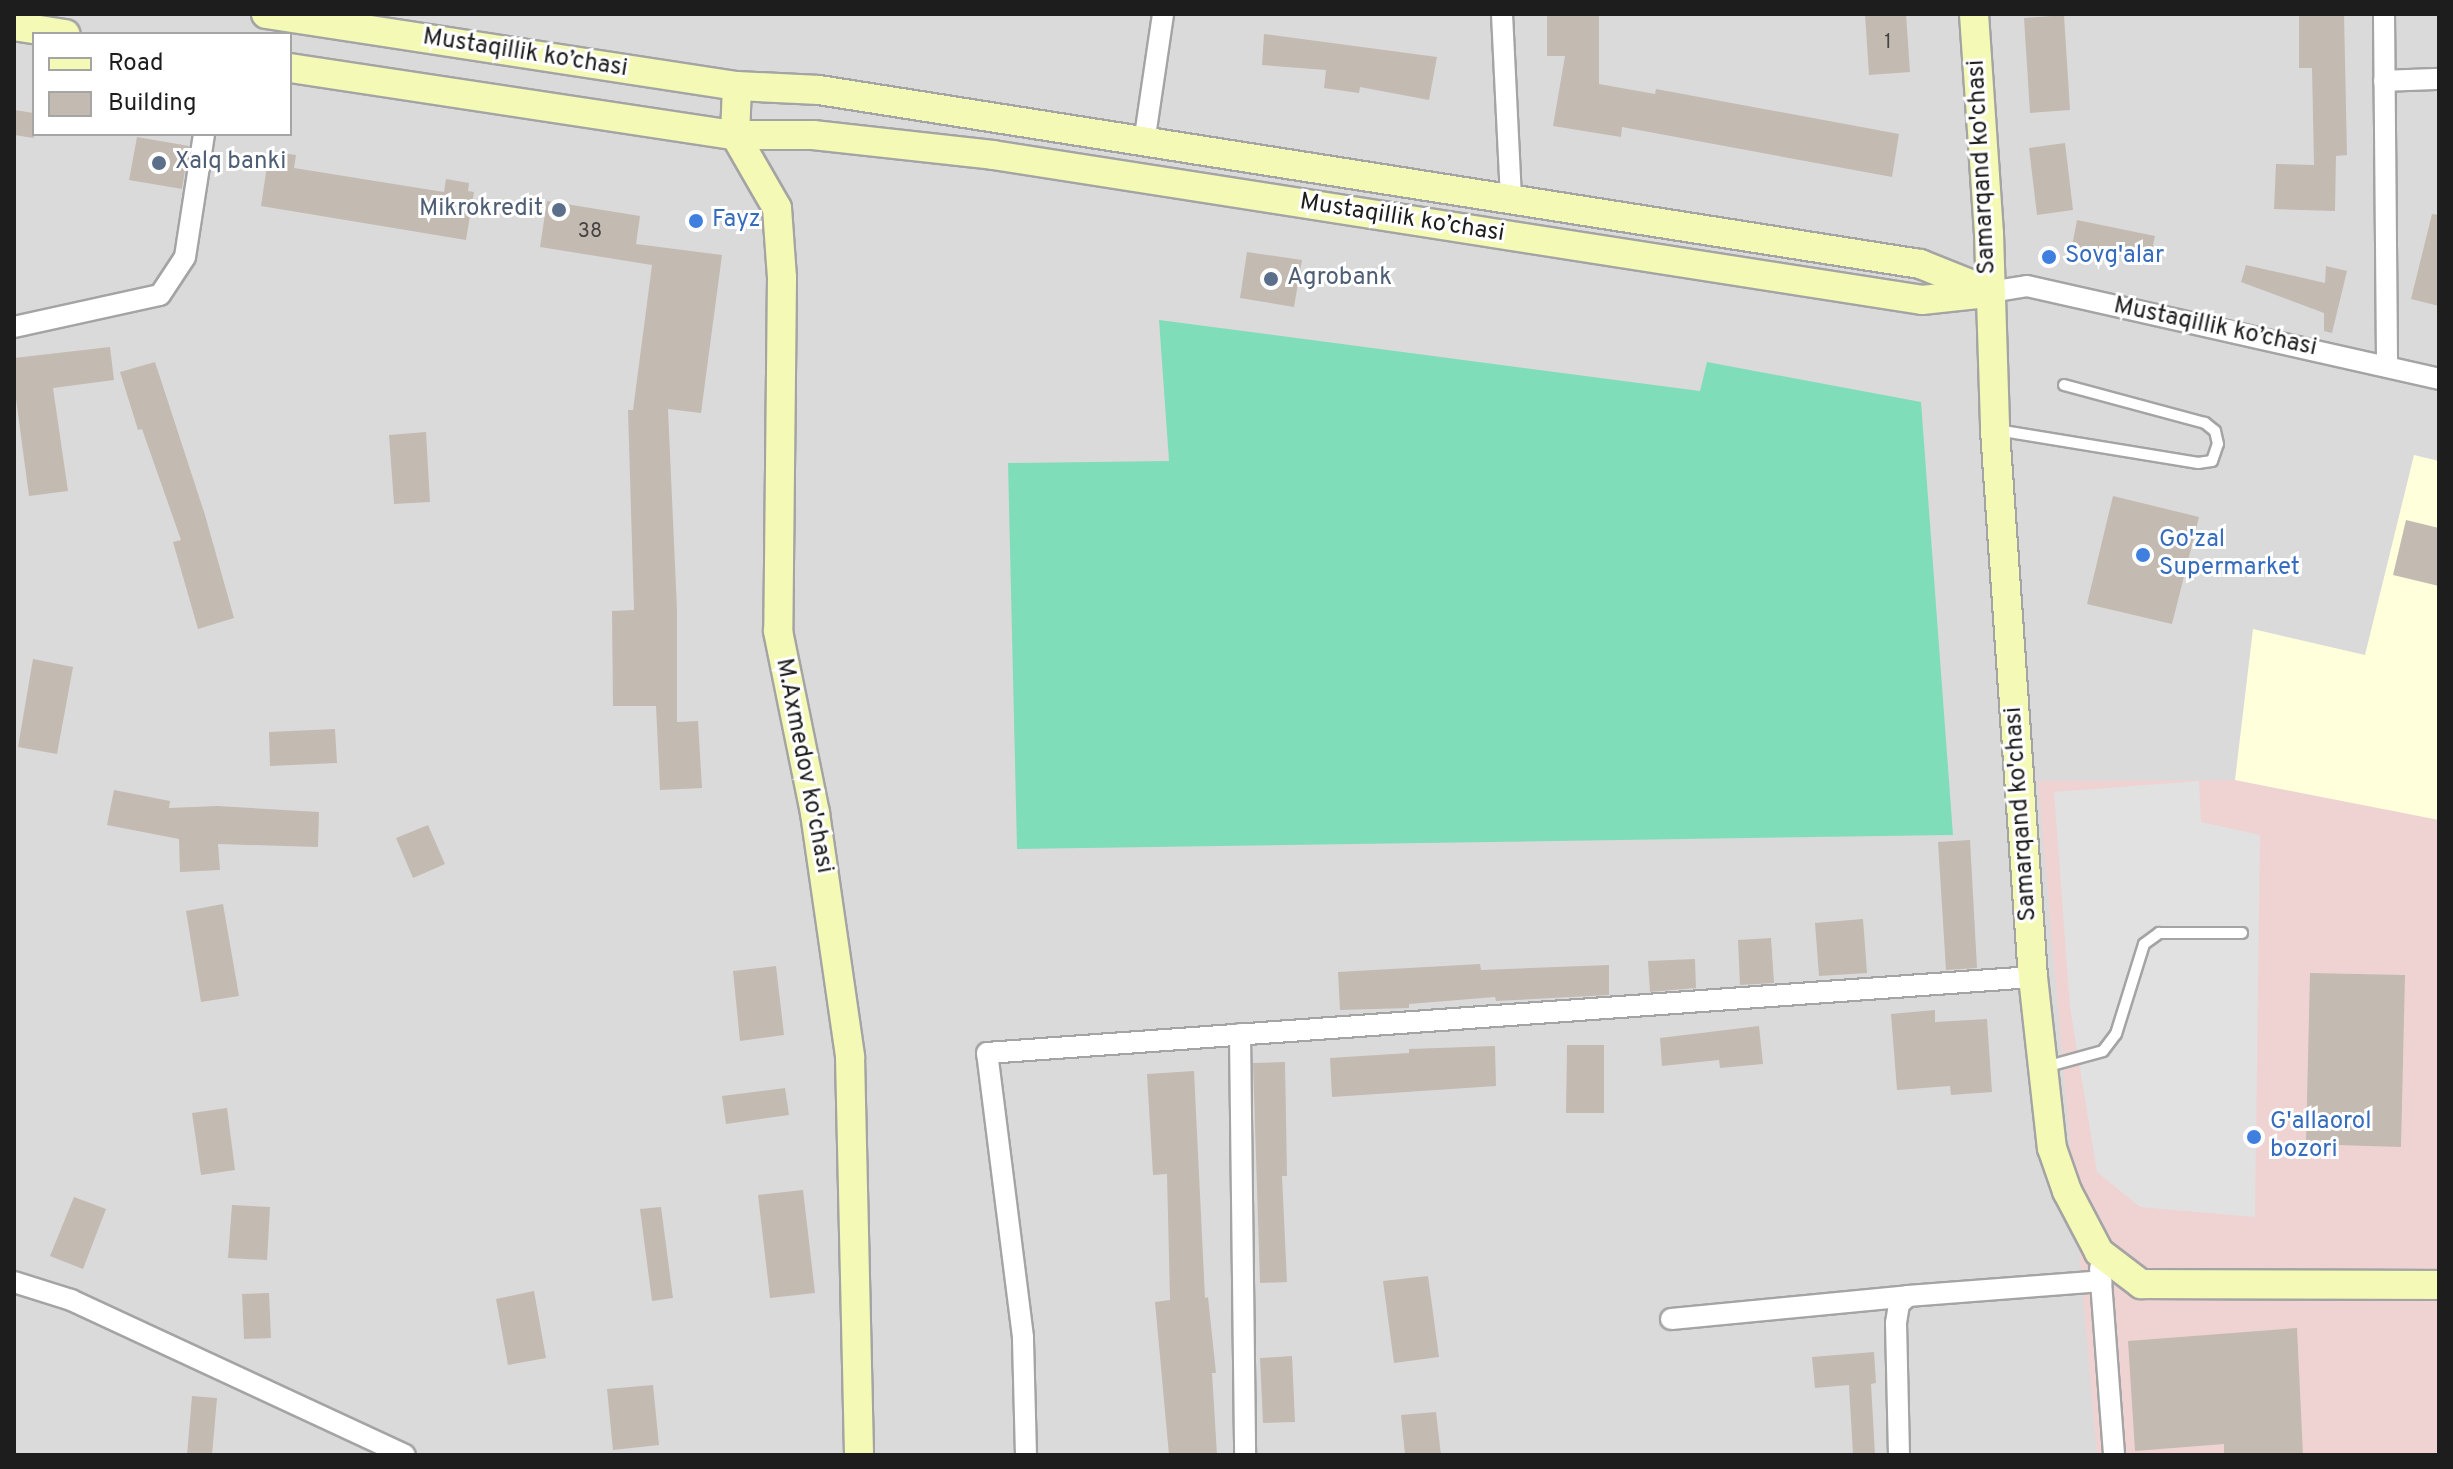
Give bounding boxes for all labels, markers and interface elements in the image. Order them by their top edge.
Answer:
street label: Mustaqillik ko’chasi [421,24,629,84]
house number: 1 [1884,31,1892,55]
legend [32,32,292,136]
text: Road [108,49,164,79]
street label: Samarqand ko'chasi [1963,59,2003,275]
text: Building [108,89,197,119]
place label: Xalq banki [175,149,286,177]
marker: Xalq banki [150,154,168,172]
street label: Mustaqillik ko’chasi [1298,189,1506,249]
place label: Mikrokredit [419,196,543,224]
marker: Mikrokredit [550,201,568,219]
place label: Fayz [712,207,761,235]
marker: Fayz [687,212,705,230]
house number: 38 [578,220,602,244]
place label: Sovg'alar [2065,243,2164,271]
marker: Sovg'alar [2040,248,2058,266]
place label: Agrobank [1287,265,1392,293]
marker: Agrobank [1262,270,1280,288]
street label: Mustaqillik ko’chasi [2111,292,2319,364]
place label: Go'zal Supermarket [2159,527,2300,583]
marker: Go'zal Supermarket [2134,546,2152,564]
street label: M.Axmedov ko'chasi [768,656,838,876]
street label: Samarqand ko'chasi [2000,706,2044,922]
place label: G'allaorol bozori [2270,1109,2372,1165]
marker: G'allaorol bozori [2245,1128,2263,1146]

